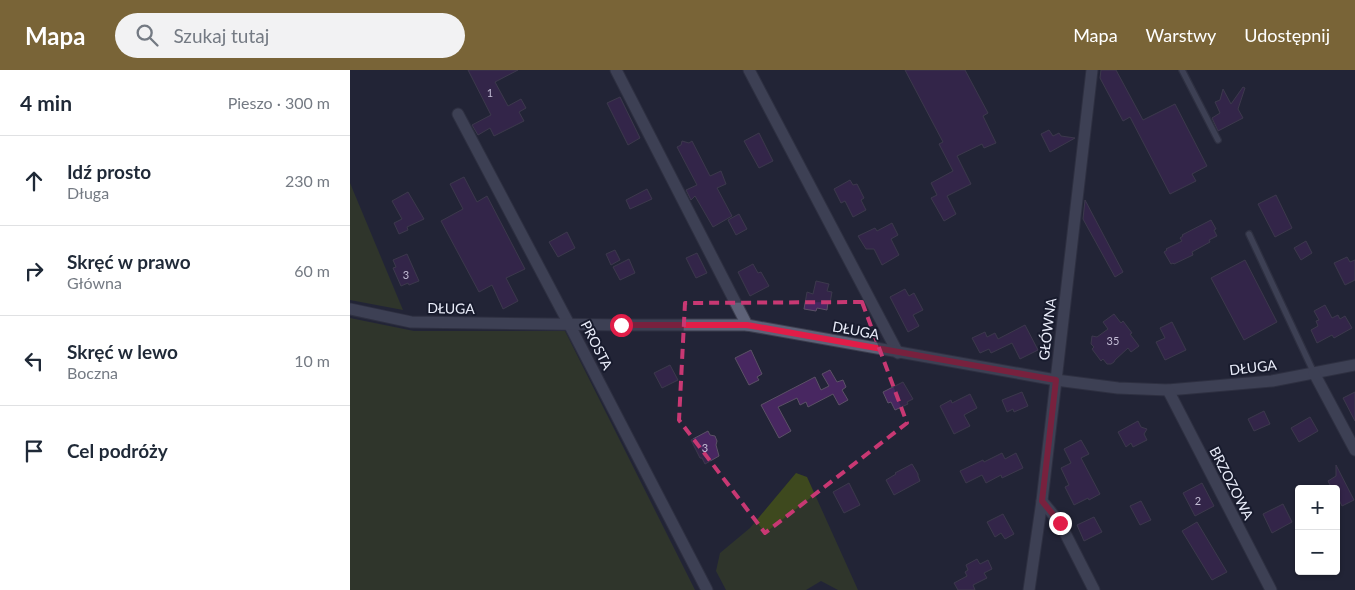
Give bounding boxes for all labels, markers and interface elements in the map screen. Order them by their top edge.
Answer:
search box [115,13,465,58]
text: Mapa [25,21,85,50]
icon: search [133,21,161,49]
text: Szukaj tutaj [173,24,269,47]
text: Mapa [1073,24,1118,46]
text: Warstwy [1146,24,1216,46]
text: Udostępnij [1244,24,1330,46]
house number: 1 [487,86,493,99]
text: 4 min [20,90,72,115]
text: Pieszo · 300 m [228,93,330,112]
text: Idź prosto [67,160,151,183]
icon: ahead [20,167,48,195]
text: 230 m [285,171,330,190]
text: Długa [67,183,109,202]
text: Skręć w prawo [67,250,191,273]
icon: right [20,257,48,285]
text: 60 m [294,261,330,280]
house number: 3 [403,268,409,281]
text: Główna [67,273,122,292]
street label: GŁÓWNA [1035,296,1059,361]
street label: DŁUGA [427,299,475,317]
route start [610,314,633,337]
street label: PROSTA [577,318,617,373]
street label: DŁUGA [831,318,881,343]
house number: 35 [1107,334,1119,347]
text: Skręć w lewo [67,340,178,363]
icon: left [20,347,48,375]
text: 10 m [294,351,330,370]
street label: DŁUGA [1228,356,1278,378]
text: Boczna [67,363,118,382]
icon: arrive [20,437,48,465]
text: Cel podróży [67,439,168,462]
house number: 3 [702,441,708,454]
street label: BRZOZOWA [1206,444,1258,523]
map controls [1295,485,1340,575]
button: + [1295,485,1340,530]
house number: 2 [1195,494,1201,507]
route end [1049,512,1072,535]
button: − [1295,530,1340,575]

